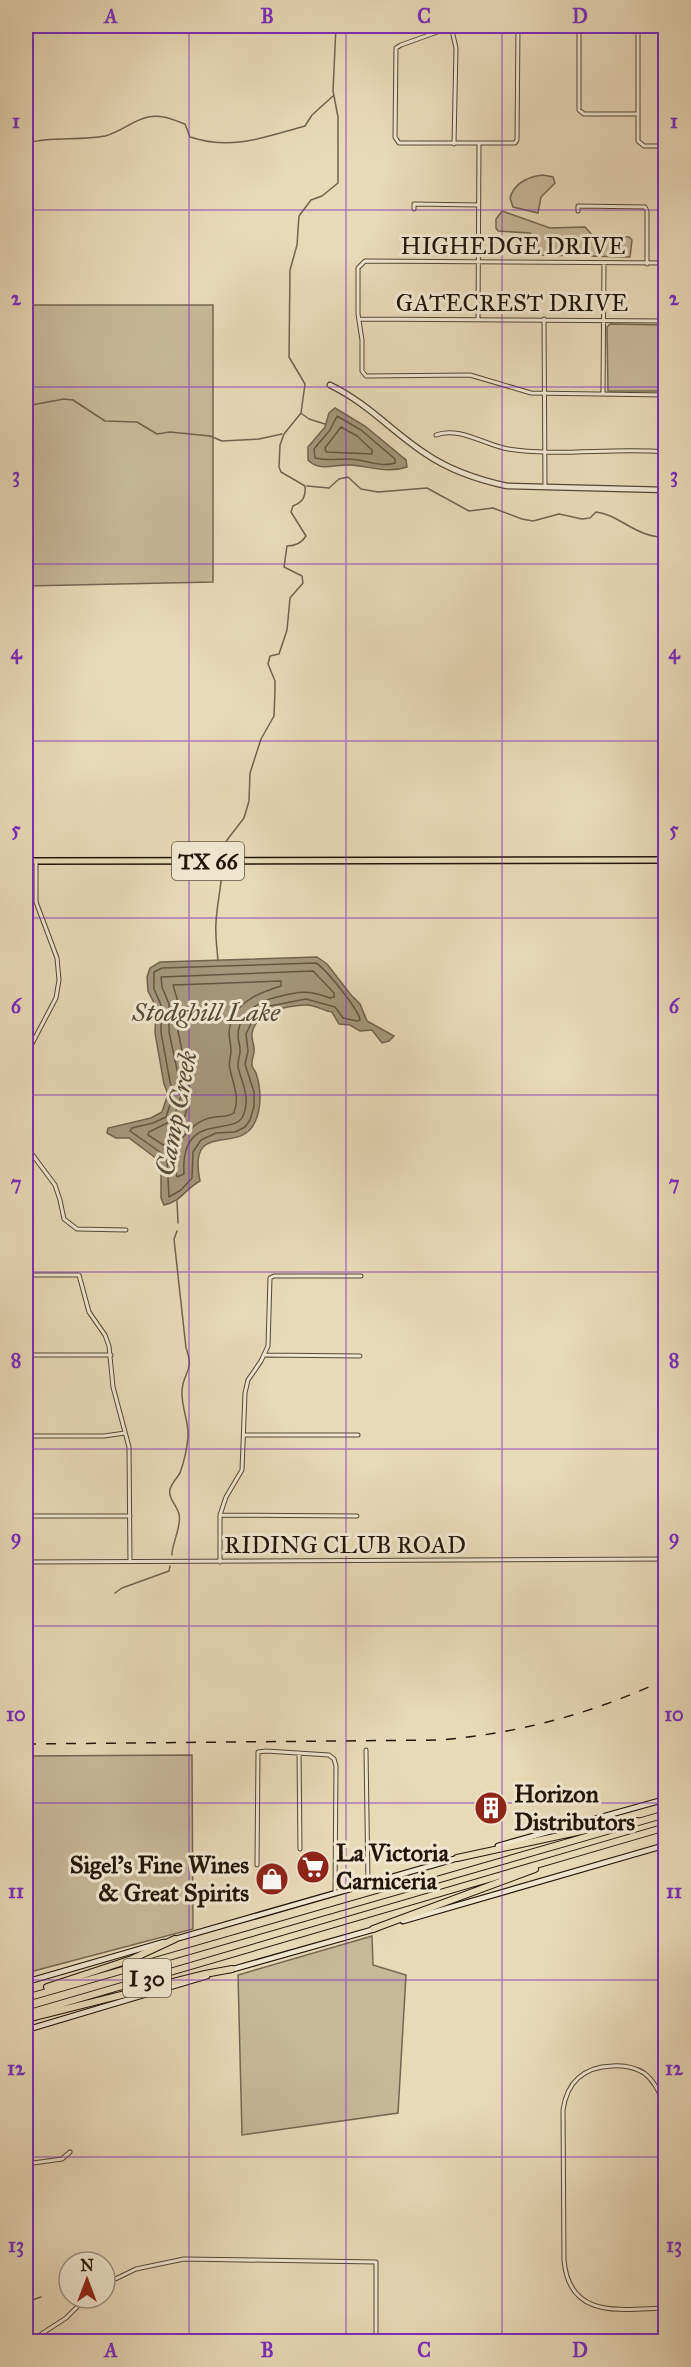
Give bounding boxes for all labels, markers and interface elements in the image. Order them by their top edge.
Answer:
text: A [102,4,118,28]
text: B [260,4,274,28]
text: C [417,4,431,28]
text: D [572,4,588,28]
text: 1 [12,109,20,133]
text: 1 [670,109,678,133]
street label: HIGHEDGE DRIVE [401,231,625,261]
text: 2 [11,286,22,310]
text: 2 [669,286,680,310]
street label: GATECREST DRIVE [396,288,628,318]
text: 3 [12,463,20,488]
text: 3 [670,463,678,488]
text: 4 [10,640,22,665]
text: 4 [668,640,680,665]
text: 5 [11,817,21,841]
text: 5 [669,817,679,841]
road number: TX 66 [172,842,244,880]
text: 6 [11,994,23,1018]
text: 6 [669,994,681,1018]
water label: Stodghill Lake [131,996,281,1028]
water label: Camp Creek [148,1047,205,1178]
text: 7 [11,1171,22,1195]
text: 7 [669,1171,680,1195]
text: 8 [11,1348,21,1372]
text: 8 [669,1348,679,1372]
text: 9 [11,1525,21,1550]
text: 9 [669,1525,679,1550]
street label: RIDING CLUB ROAD [224,1530,466,1560]
text: 10 [6,1702,26,1726]
text: 10 [664,1702,684,1726]
place label: Horizon Distributors [514,1779,635,1837]
building icon: Horizon Distributors [473,1790,509,1826]
place label: La Victoria Carniceria [336,1838,450,1896]
supermarket icon: La Victoria Carniceria [295,1849,331,1885]
place label: Sigel's Fine Wines & Great Spirits [70,1850,249,1908]
shop icon: Sigel's Fine Wines & Great Spirits [254,1861,290,1897]
text: 11 [8,1879,24,1903]
text: 11 [666,1879,682,1903]
road number: I 30 [123,1959,171,1997]
text: 12 [7,2056,26,2080]
text: 12 [665,2056,684,2080]
text: 13 [8,2233,24,2258]
text: 13 [666,2233,682,2258]
north arrow [57,2250,117,2310]
text: N [80,2256,94,2275]
text: A [102,2338,118,2362]
text: B [260,2338,274,2362]
text: C [417,2338,431,2362]
text: D [572,2338,588,2362]

